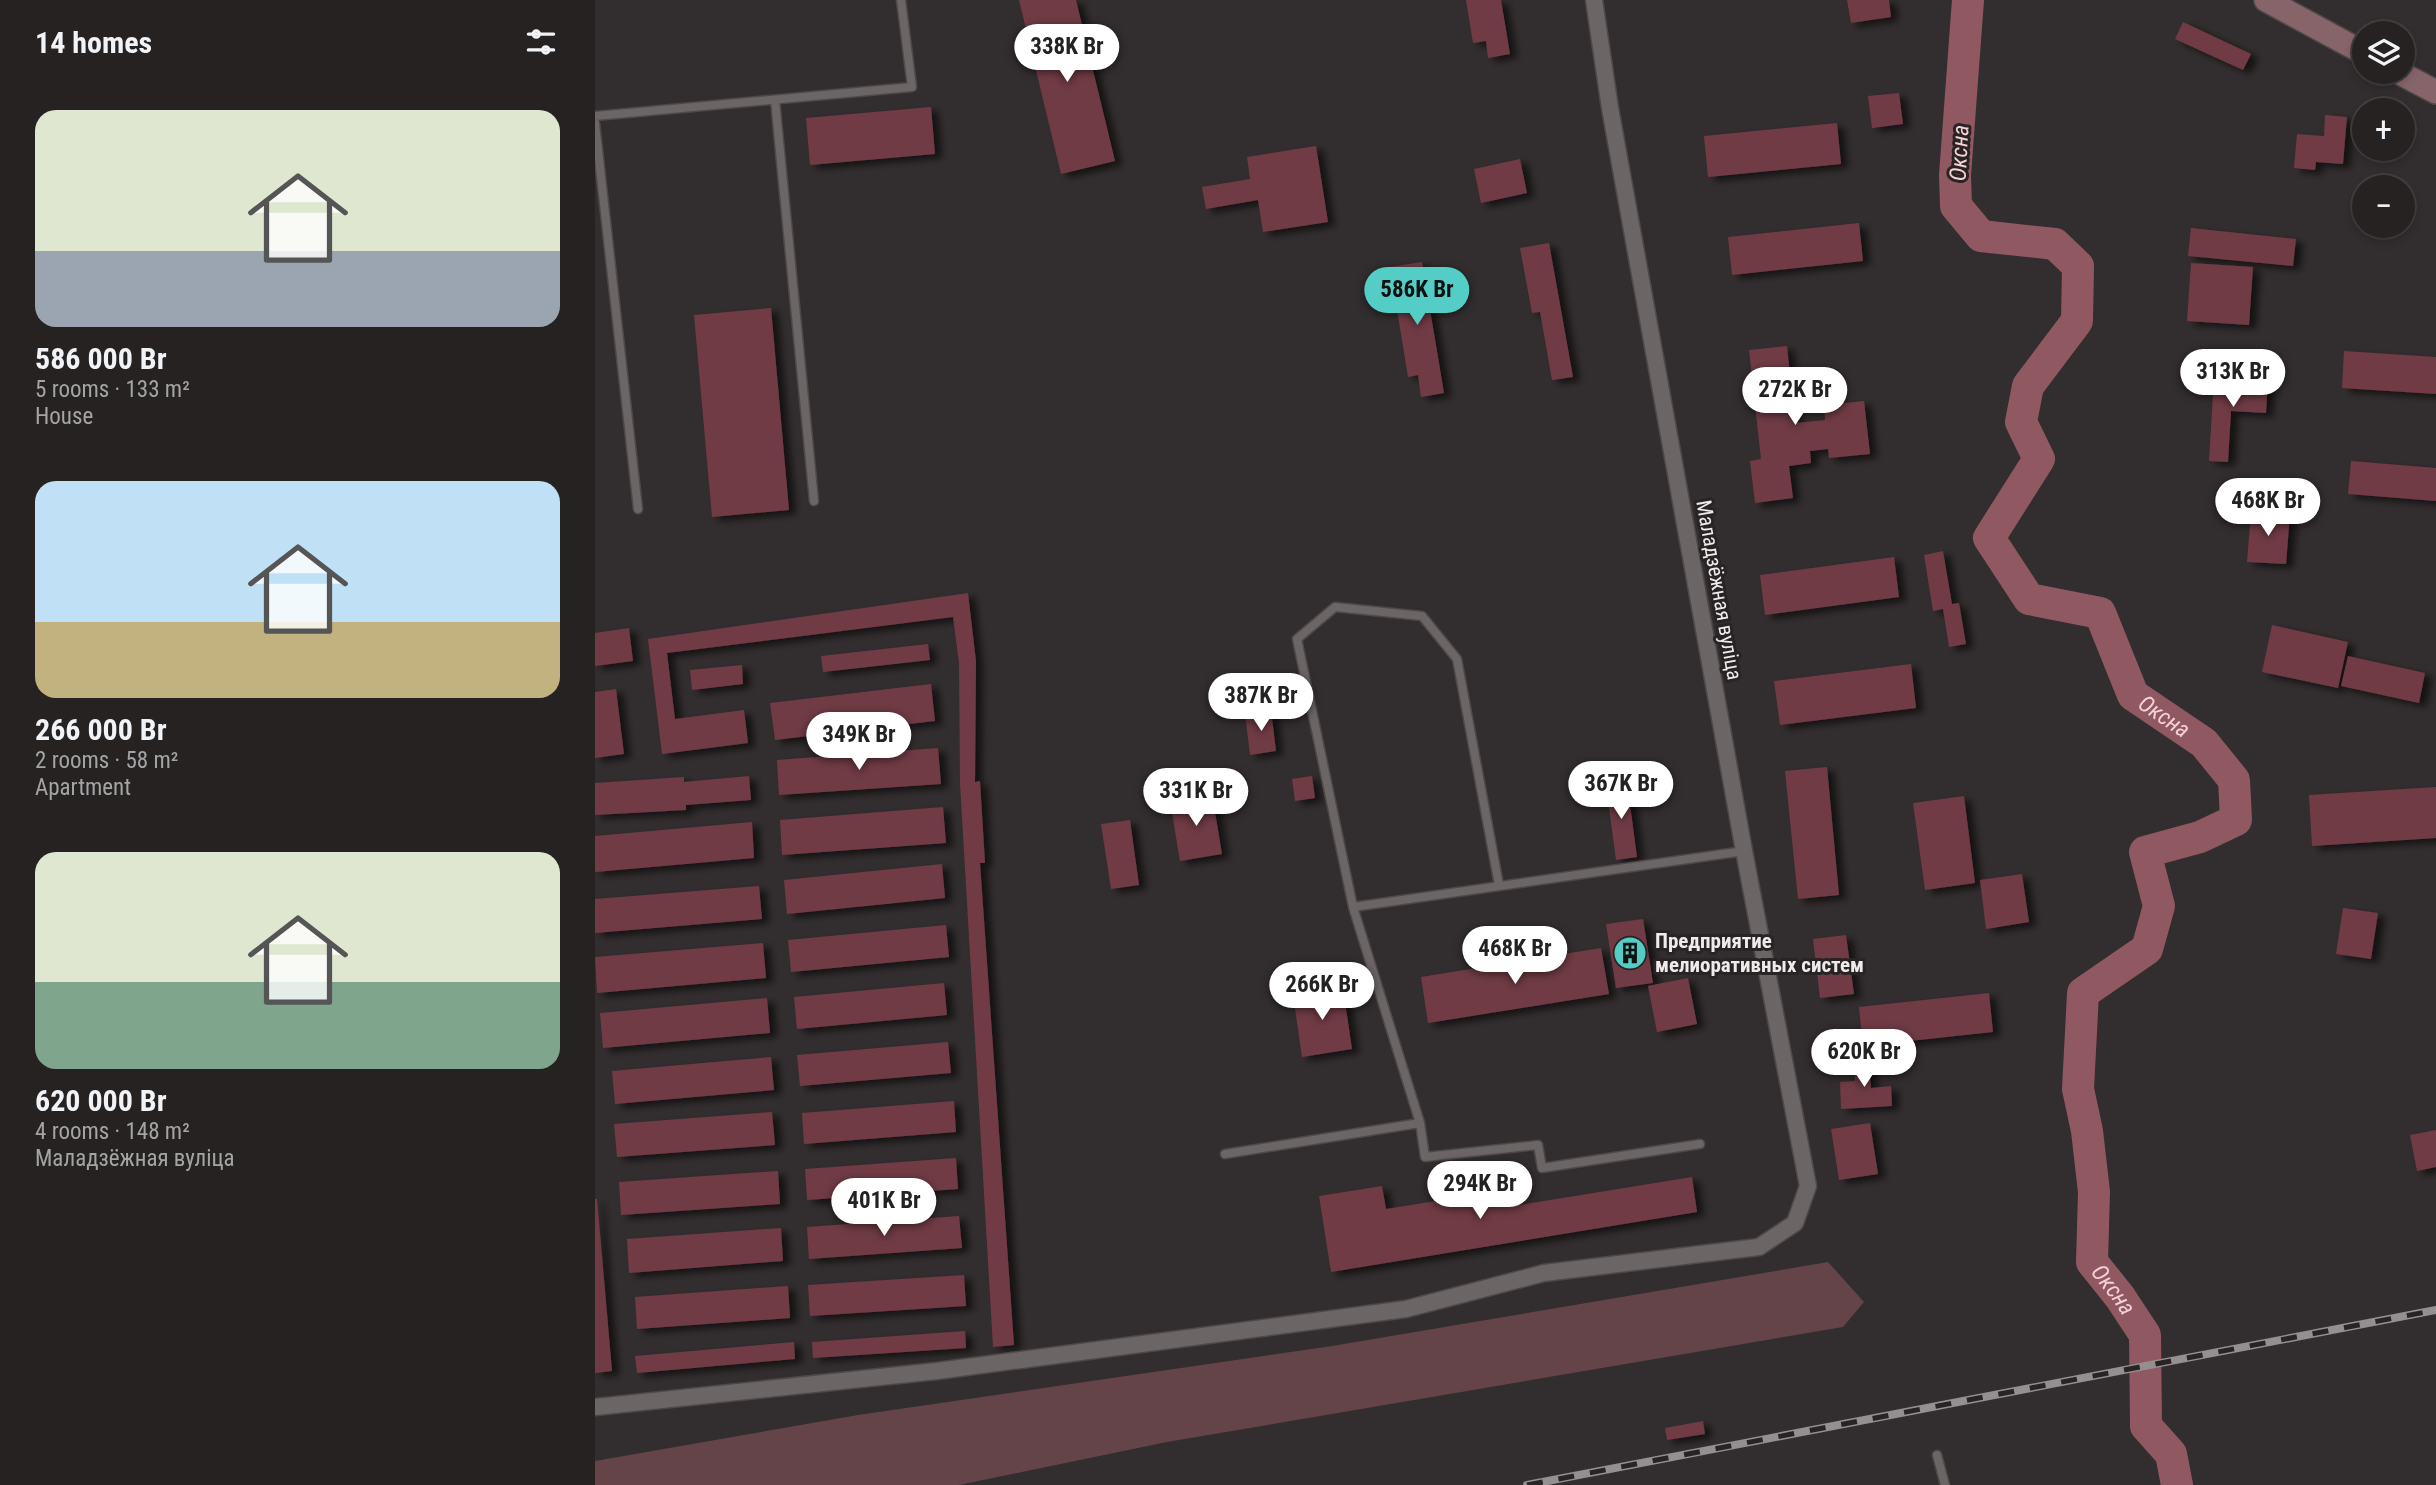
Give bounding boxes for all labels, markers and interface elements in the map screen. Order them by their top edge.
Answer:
map controls [2352,21,2415,238]
button: layers [2352,21,2415,84]
icon: filters [522,23,560,61]
pin: 338K Br [1002,24,1132,84]
text: 14 homes [35,25,152,60]
text: 338K Br [1030,33,1104,60]
button: + [2352,98,2415,161]
water label: Оксна [1945,124,1974,182]
icon: home [235,155,361,281]
button: − [2352,175,2415,238]
pin: 586K Br [1352,268,1482,327]
text: 586K Br [1380,276,1454,303]
text: 586 000 Br [35,341,167,376]
pin: 313K Br [2168,350,2298,409]
text: 313K Br [2196,358,2270,385]
pin: 272K Br [1730,368,1860,427]
text: 5 rooms · 133 m² [35,376,190,403]
text: 272K Br [1758,376,1832,403]
text: House [35,403,93,430]
pin: 468K Br [2203,478,2333,538]
text: 468K Br [2231,487,2305,514]
street label: Маладзёжная вуліца [1691,498,1747,682]
icon: home [235,526,361,652]
pin: 387K Br [1196,674,1326,733]
text: 387K Br [1224,682,1298,709]
water label: Оксна [2133,690,2195,744]
text: 266 000 Br [35,712,167,747]
pin: 349K Br [794,712,924,772]
text: 349K Br [822,721,896,748]
text: 2 rooms · 58 m² [35,747,178,774]
pin: 367K Br [1556,762,1686,821]
pin: 331K Br [1131,768,1261,828]
text: 367K Br [1584,770,1658,797]
text: Apartment [35,774,131,801]
text: 331K Br [1159,777,1233,804]
icon: home [235,897,361,1023]
pin: 468K Br [1450,926,1580,986]
place label: Предприятие мелиоративных систем [1655,929,1864,977]
building icon: Предприятие мелиоративных систем [1611,934,1649,972]
text: 468K Br [1478,935,1552,962]
pin: 266K Br [1257,962,1387,1022]
text: 266K Br [1285,971,1359,998]
pin: 620K Br [1799,1030,1929,1089]
text: 620K Br [1827,1038,1901,1065]
text: 620 000 Br [35,1083,167,1118]
text: 4 rooms · 148 m² [35,1118,190,1145]
text: Маладзёжная вуліца [35,1145,235,1172]
pin: 294K Br [1415,1162,1545,1221]
text: 294K Br [1443,1170,1517,1197]
pin: 401K Br [819,1178,949,1238]
text: 401K Br [847,1187,921,1214]
water label: Оксна [2085,1259,2141,1320]

